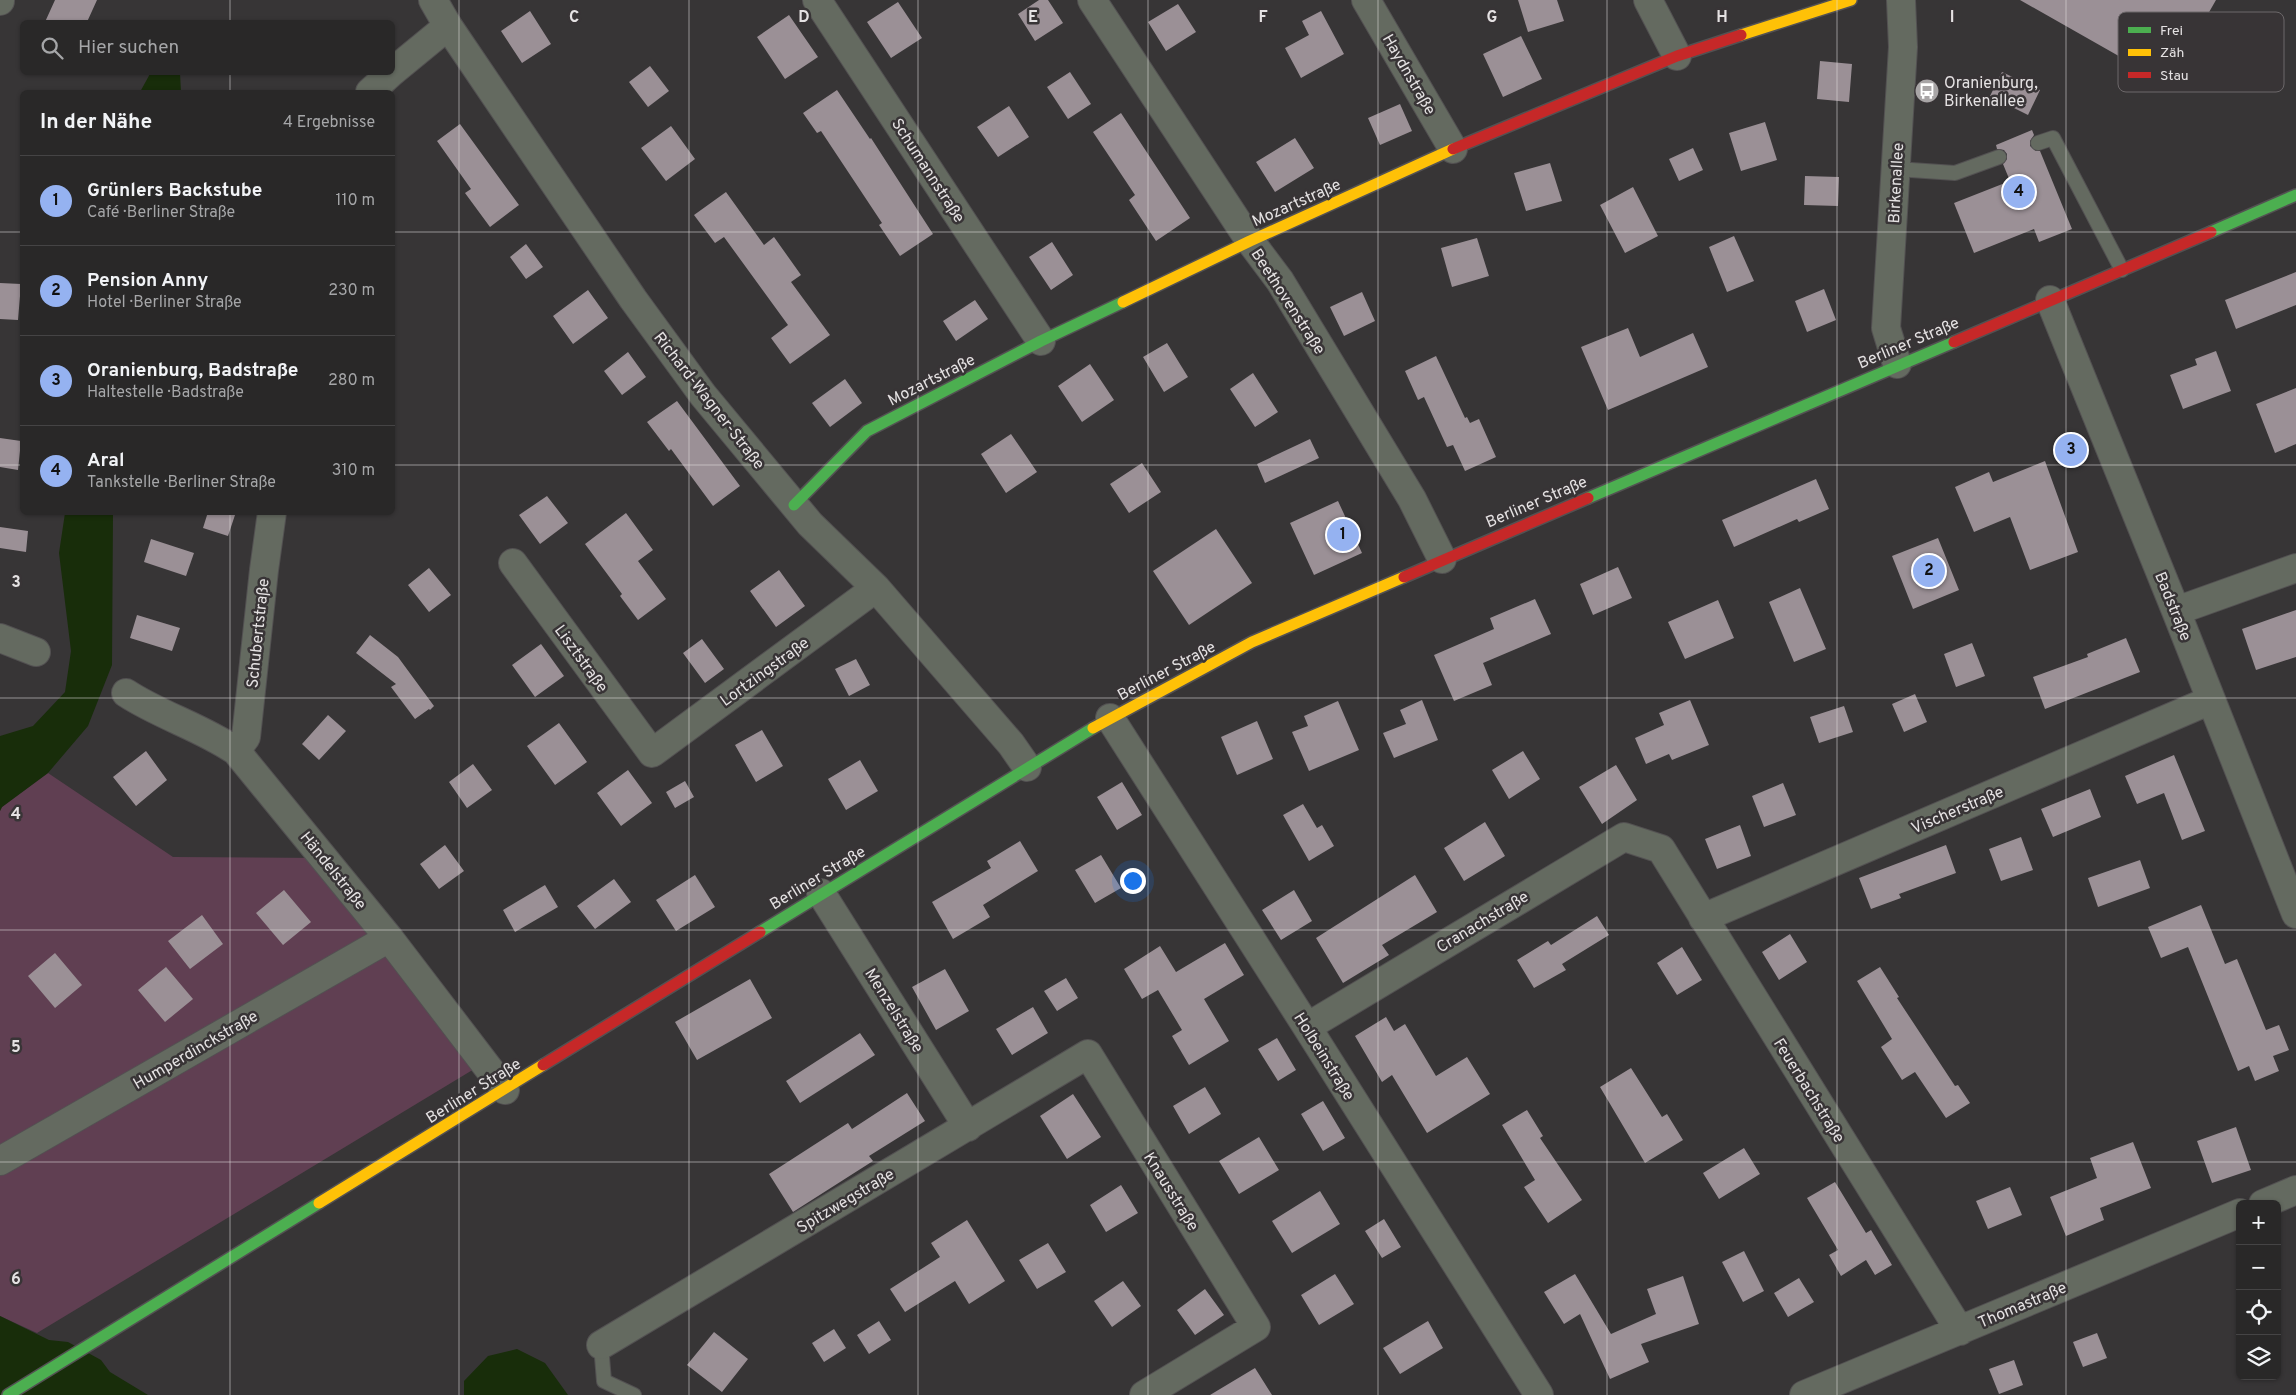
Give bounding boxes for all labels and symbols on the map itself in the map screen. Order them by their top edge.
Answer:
text: C [569,8,579,28]
text: D [798,8,810,28]
text: E [1028,8,1038,28]
text: F [1258,8,1268,28]
text: G [1487,8,1497,28]
text: H [1716,8,1728,28]
text: I [1950,8,1954,28]
legend [2118,12,2284,92]
text: Frei [2160,23,2183,40]
street label: Haydnstraße [1377,31,1439,119]
text: Zäh [2160,45,2184,62]
text: Stau [2160,68,2189,85]
place label: Oranienburg, Birkenallee [1944,74,2038,112]
bus stop icon: Oranienburg, Birkenallee [1914,78,1940,104]
street label: Schumannstraße [886,115,969,227]
street label: Birkenallee [1885,142,1909,224]
pin: 4 [2003,173,2035,211]
street label: Mozartstraße [1249,175,1344,232]
street label: Beethovenstraße [1246,245,1329,359]
street label: Berliner Straße [1855,313,1963,374]
street label: Richard-Wagner-Straße [649,329,768,474]
street label: Mozartstraße [885,350,979,411]
pin: 3 [2055,431,2087,469]
street label: Berliner Straße [1483,472,1591,533]
pin: 1 [1327,516,1359,554]
pin: 2 [1913,552,1945,590]
street label: Badstraße [2149,569,2195,644]
text: 3 [11,573,21,593]
street label: Schubertstraße [243,577,275,689]
street label: Lisztstraße [549,621,612,697]
street label: Lortzingstraße [717,634,814,712]
street label: Berliner Straße [1114,637,1219,706]
street label: Vischerstraße [1909,782,2007,839]
text: 4 [11,805,21,825]
street label: Händelstraße [295,828,370,914]
street label: Berliner Straße [766,842,870,915]
your location [1120,868,1146,894]
street label: Cranachstraße [1433,887,1533,958]
street label: Menzelstraße [859,965,927,1057]
street label: Humperdinckstraße [130,1007,262,1095]
street label: Holbeinstraße [1288,1009,1358,1105]
street label: Feuerbachstraße [1768,1035,1848,1147]
text: 5 [11,1038,21,1058]
street label: Berliner Straße [423,1054,525,1129]
street label: Knausstraße [1138,1149,1202,1235]
street label: Spitzwegstraße [794,1165,898,1239]
text: 6 [11,1270,21,1290]
street label: Thomastraße [1976,1278,2070,1333]

